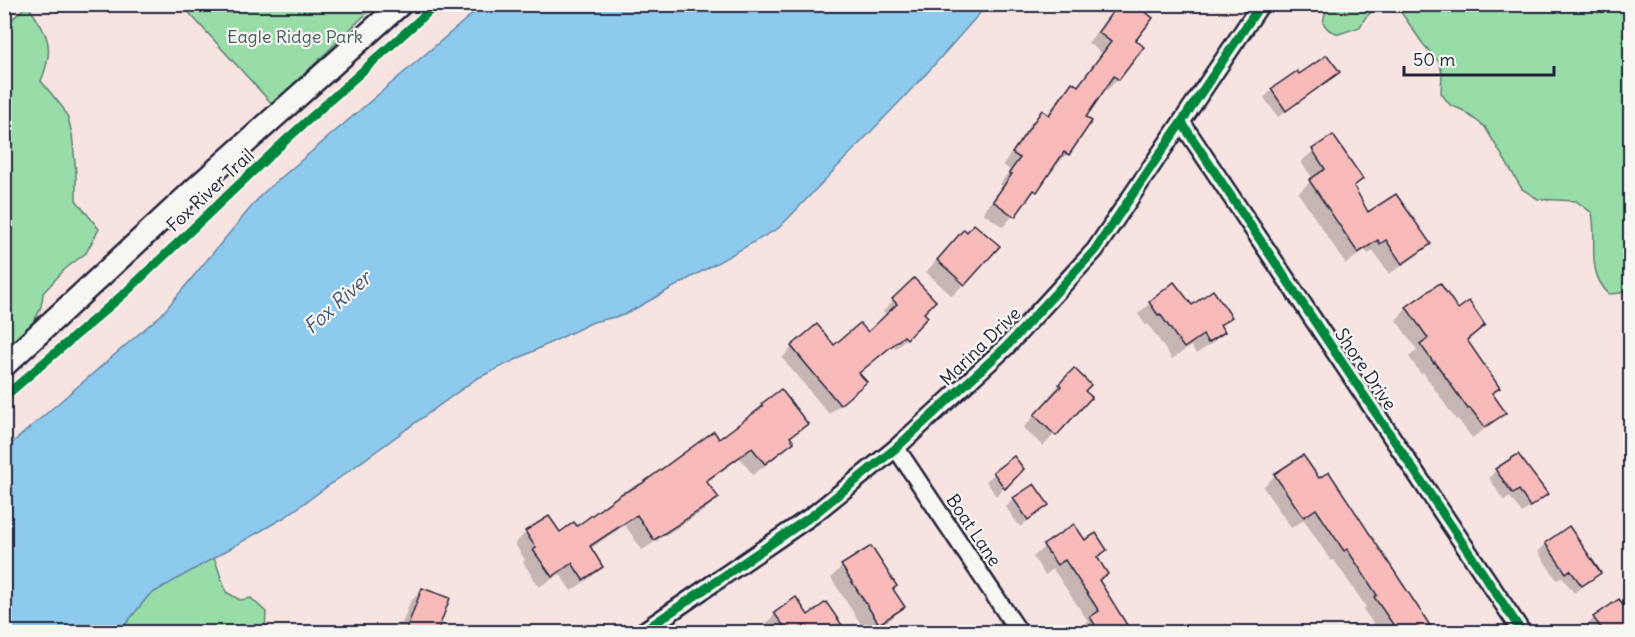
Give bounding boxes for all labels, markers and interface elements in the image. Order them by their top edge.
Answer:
park label: Eagle Ridge Park [227,25,363,48]
scale bar [1404,39,1554,77]
text: 50 m [1413,48,1455,71]
street label: Fox River Trail [161,144,259,236]
water label: Fox River [298,263,378,339]
street label: Marina Drive [935,302,1025,390]
street label: Shore Drive [1330,324,1402,414]
street label: Boat Lane [941,489,1007,571]

